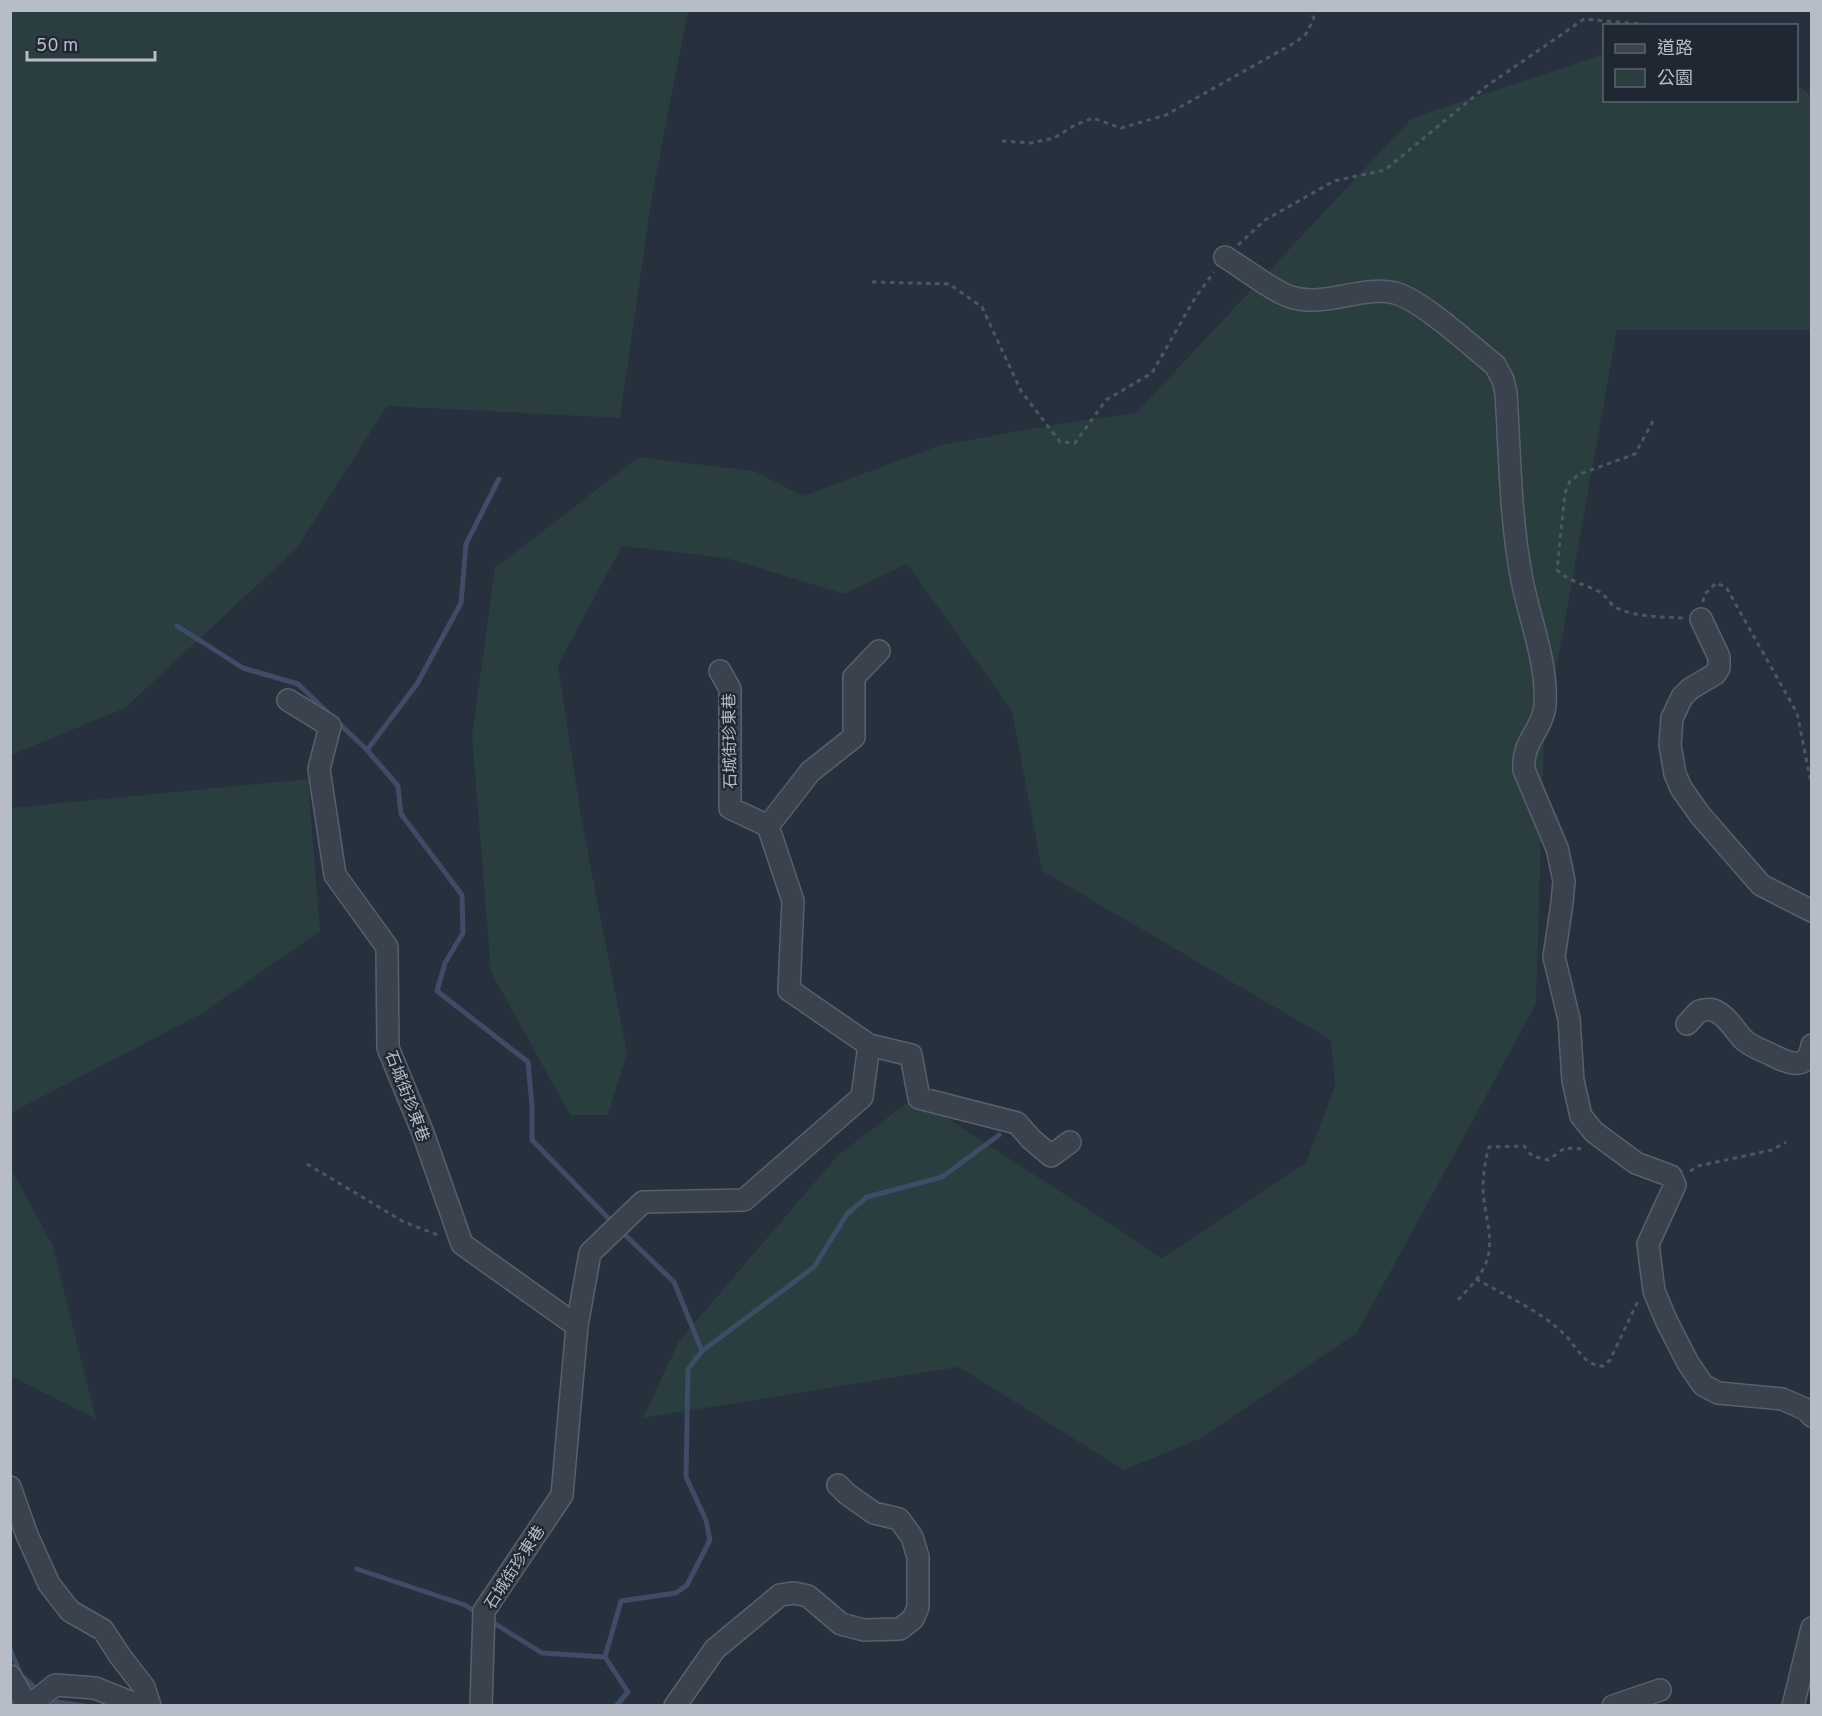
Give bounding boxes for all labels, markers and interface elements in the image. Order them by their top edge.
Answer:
scale bar [27,24,154,62]
legend [1603,24,1798,102]
text: 50 m [36,35,78,58]
text: 道路 [1657,38,1693,61]
text: 公園 [1657,68,1693,91]
street label: 石城街珍東巷 [719,693,742,789]
street label: 石城街珍東巷 [380,1048,434,1145]
street label: 石城街珍東巷 [480,1522,550,1614]

